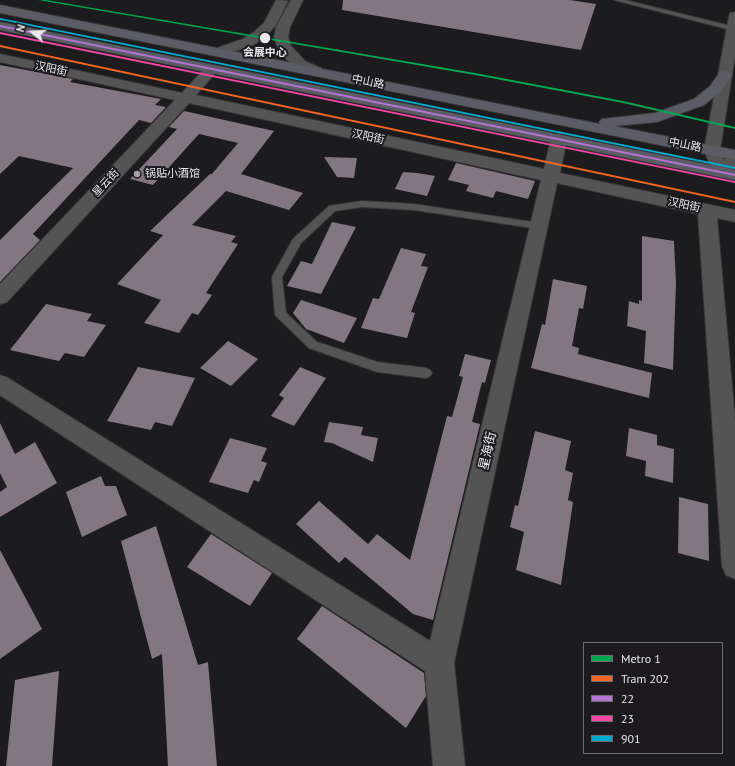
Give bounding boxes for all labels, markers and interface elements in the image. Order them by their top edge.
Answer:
north arrow [12,12,52,52]
text: N [13,23,28,34]
marker: 会展中心 [258,31,272,45]
place label: 会展中心 [243,46,287,60]
street label: 汉阳街 [33,59,69,79]
street label: 中山路 [351,72,385,92]
street label: 汉阳街 [350,127,386,147]
street label: 中山路 [668,135,702,155]
street label: 星云街 [90,166,122,200]
place label: 锅贴小酒馆 [145,167,200,181]
marker: 锅贴小酒馆 [132,169,142,179]
street label: 汉阳街 [666,195,702,215]
street label: 星海街 [476,430,500,472]
legend [583,642,723,754]
text: Metro 1 [621,651,661,666]
text: Tram 202 [621,671,669,686]
text: 22 [621,691,634,706]
text: 23 [621,711,634,726]
text: 901 [621,731,641,746]

